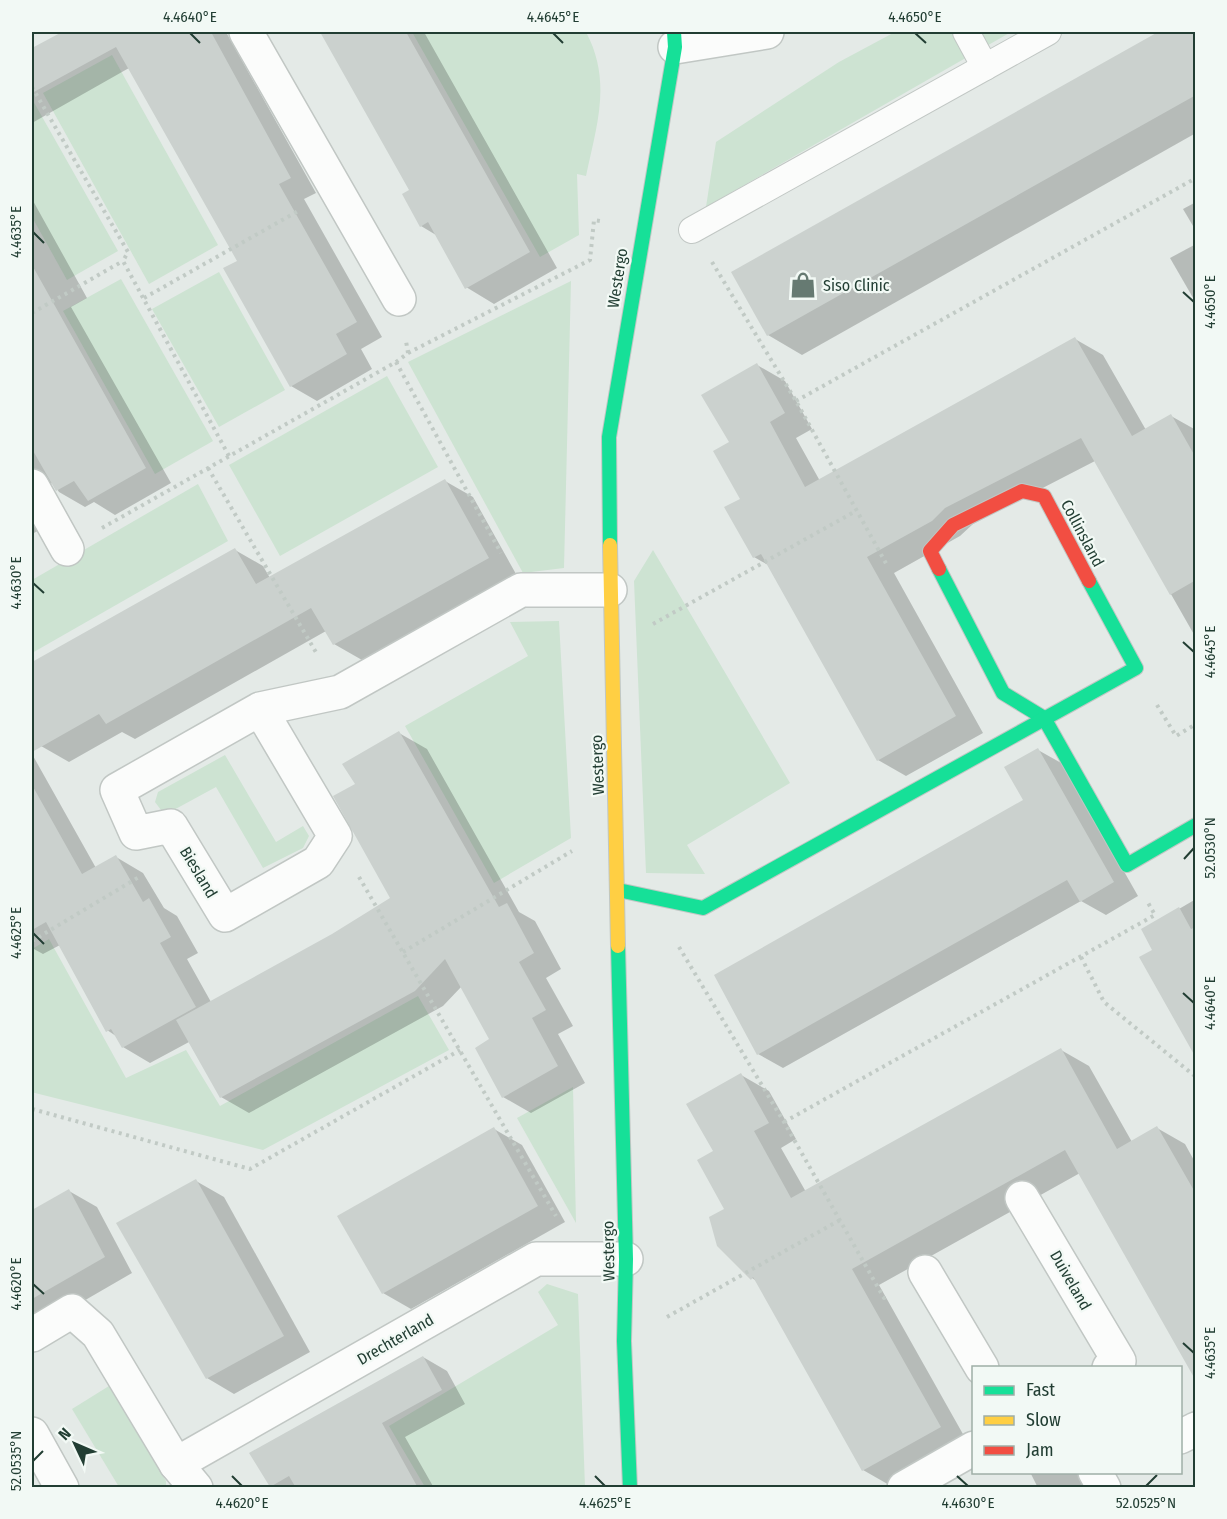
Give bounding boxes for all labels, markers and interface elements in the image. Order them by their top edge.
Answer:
text: 4.4640°E [163,8,217,26]
text: 4.4645°E [527,8,579,26]
text: 4.4650°E [888,8,942,26]
text: 4.4635°E [7,206,25,258]
street label: Westergo [603,247,632,309]
shop icon: Siso Clinic [788,270,818,300]
text: 4.4650°E [1201,275,1219,329]
place label: Siso Clinic [823,276,890,295]
street label: Collinsland [1057,497,1108,570]
text: 4.4630°E [7,556,25,610]
text: 4.4645°E [1201,626,1219,678]
street label: Westergo [587,734,608,796]
text: 52.0530°N [1201,817,1219,879]
street label: Biesland [176,843,221,901]
text: 4.4625°E [7,907,25,959]
text: 4.4640°E [1201,976,1219,1030]
street label: Westergo [598,1221,619,1281]
street label: Duiveland [1046,1247,1095,1313]
text: 4.4620°E [7,1258,25,1311]
street label: Drechterland [354,1310,437,1369]
text: 4.4635°E [1201,1327,1219,1379]
legend [972,1366,1182,1474]
text: Fast [1026,1379,1055,1401]
text: Slow [1026,1409,1061,1431]
north arrow [45,1414,105,1474]
text: N [54,1424,75,1444]
text: 52.0535°N [7,1431,25,1491]
text: Jam [1026,1439,1054,1461]
text: 4.4620°E [216,1494,269,1512]
text: 4.4625°E [579,1494,631,1512]
text: 4.4630°E [941,1494,995,1512]
text: 52.0525°N [1116,1494,1176,1512]

